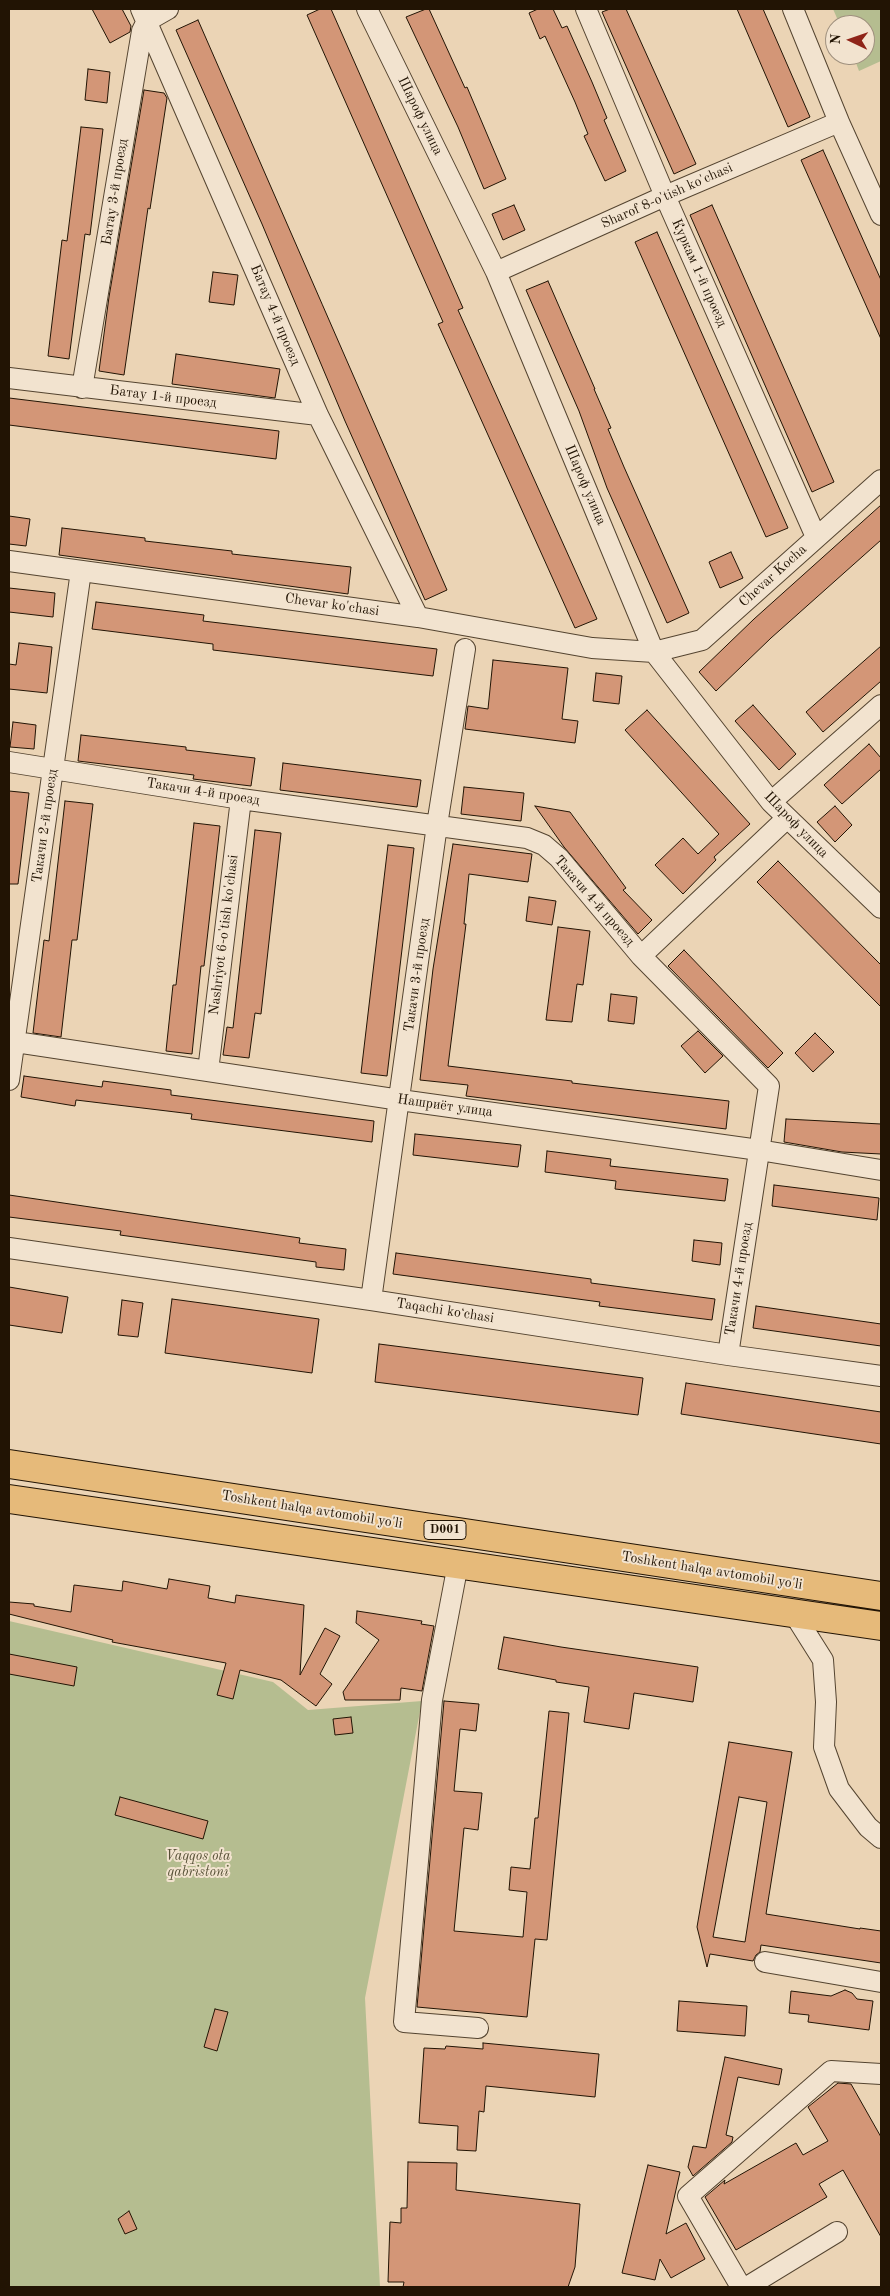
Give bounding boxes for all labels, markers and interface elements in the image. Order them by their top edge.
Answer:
north arrow [825,15,875,65]
text: N [829,34,843,45]
street label: Шароф улица [394,74,446,158]
street label: Батау 3-й проезд [98,138,132,246]
street label: Sharof 8-o'tish ko'chasi [599,159,735,233]
street label: Куркам 1-й проезд [668,216,730,330]
street label: Батау 4-й проезд [246,262,304,368]
street label: Батау 1-й проезд [109,382,217,412]
street label: Шароф улица [561,442,609,528]
street label: Chevar Kocha [736,541,810,611]
street label: Chevar ko'chasi [284,590,380,620]
street label: Такачи 2-й проезд [29,768,61,884]
street label: Такачи 4-й проезд [145,775,261,809]
street label: Шароф улица [760,788,832,862]
street label: Такачи 4-й проезд [550,852,638,950]
street label: Nashriyot 6-o'tish ko'chasi [206,854,242,1016]
street label: Такачи 3-й проезд [401,917,433,1033]
street label: Нашриёт улица [396,1091,494,1121]
street label: Такачи 4-й проезд [722,1221,756,1337]
street label: Taqachi koʻchasi [395,1295,495,1327]
street label: Toshkent halqa avtomobil yo'li [220,1487,404,1533]
road number: D001 [424,1520,466,1540]
street label: Toshkent halqa avtomobil yo'li [620,1548,804,1594]
park label: Vaqqos ota qabristoni [165,1848,231,1880]

